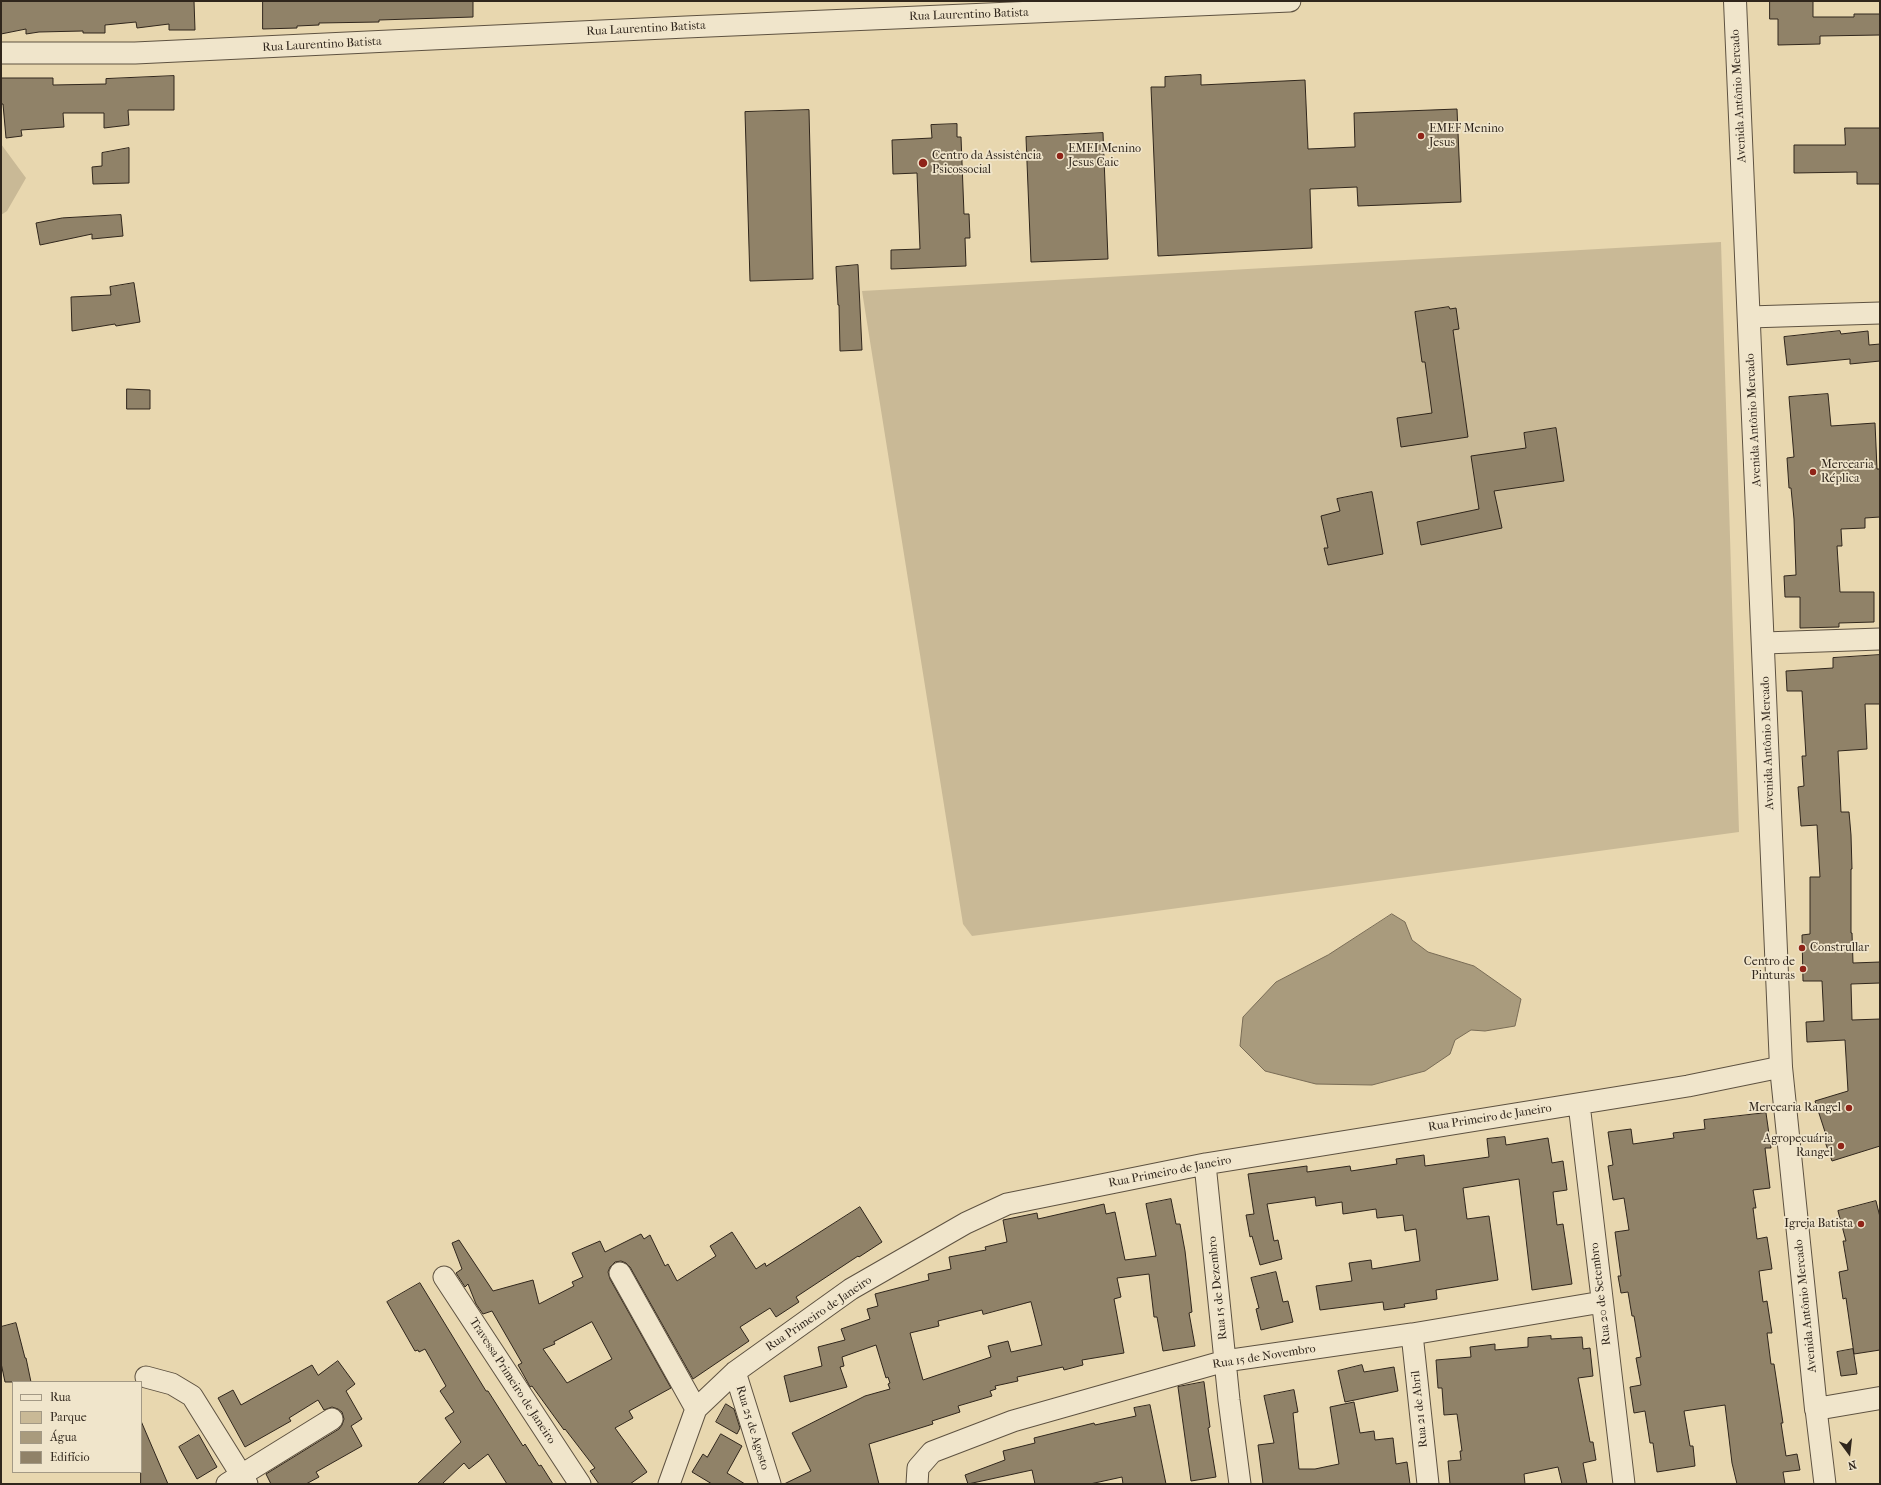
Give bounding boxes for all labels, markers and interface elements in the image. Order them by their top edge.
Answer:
street label: Rua Laurentino Batista [909,6,1029,24]
street label: Rua Laurentino Batista [586,19,706,39]
street label: Avenida Antônio Mercado [1728,29,1750,163]
street label: Rua Laurentino Batista [262,35,382,55]
place label: EMEF Menino Jesus [1429,122,1504,150]
marker: EMEF Menino Jesus [1416,131,1426,141]
place label: EMEI Menino Jesus Caic [1068,142,1141,170]
place label: Centro da Assistência Psicossocial [932,149,1042,177]
marker: EMEI Menino Jesus Caic [1055,151,1065,161]
marker: Centro da Assistência Psicossocial [917,157,929,169]
street label: Avenida Antônio Mercado [1743,353,1765,487]
place label: Mercearia Réplica [1821,458,1874,486]
marker: Mercearia Réplica [1808,467,1818,477]
street label: Avenida Antônio Mercado [1758,676,1778,810]
place label: Construllar [1810,941,1869,955]
marker: Construllar [1797,943,1807,953]
place label: Centro de Pinturas [1744,955,1795,983]
marker: Centro de Pinturas [1798,964,1808,974]
street label: Rua Primeiro de Janeiro [1427,1101,1553,1135]
place label: Mercearia Rangel [1749,1101,1841,1115]
marker: Mercearia Rangel [1844,1103,1854,1113]
place label: Agropecuária Rangel [1763,1132,1833,1160]
marker: Agropecuária Rangel [1836,1141,1846,1151]
street label: Rua Primeiro de Janeiro [1107,1153,1233,1191]
place label: Igreja Batista [1784,1217,1853,1231]
marker: Igreja Batista [1856,1219,1866,1229]
street label: Rua 15 de Dezembro [1205,1236,1231,1340]
street label: Avenida Antônio Mercado [1792,1239,1820,1373]
street label: Rua 20 de Setembro [1588,1242,1614,1346]
street label: Rua Primeiro de Janeiro [763,1273,875,1355]
street label: Travessa Primeiro de Janeiro [466,1315,558,1447]
street label: Rua 15 de Novembro [1211,1342,1317,1372]
street label: Rua 21 de Abril [1409,1370,1431,1448]
legend [12,1381,142,1473]
street label: Rua 25 de Agosto [732,1384,772,1472]
text: Rua [50,1390,71,1404]
text: Parque [50,1410,87,1424]
text: Água [50,1430,77,1444]
north arrow [1829,1433,1869,1473]
text: Edifício [50,1450,90,1464]
text: N [1847,1458,1858,1472]

